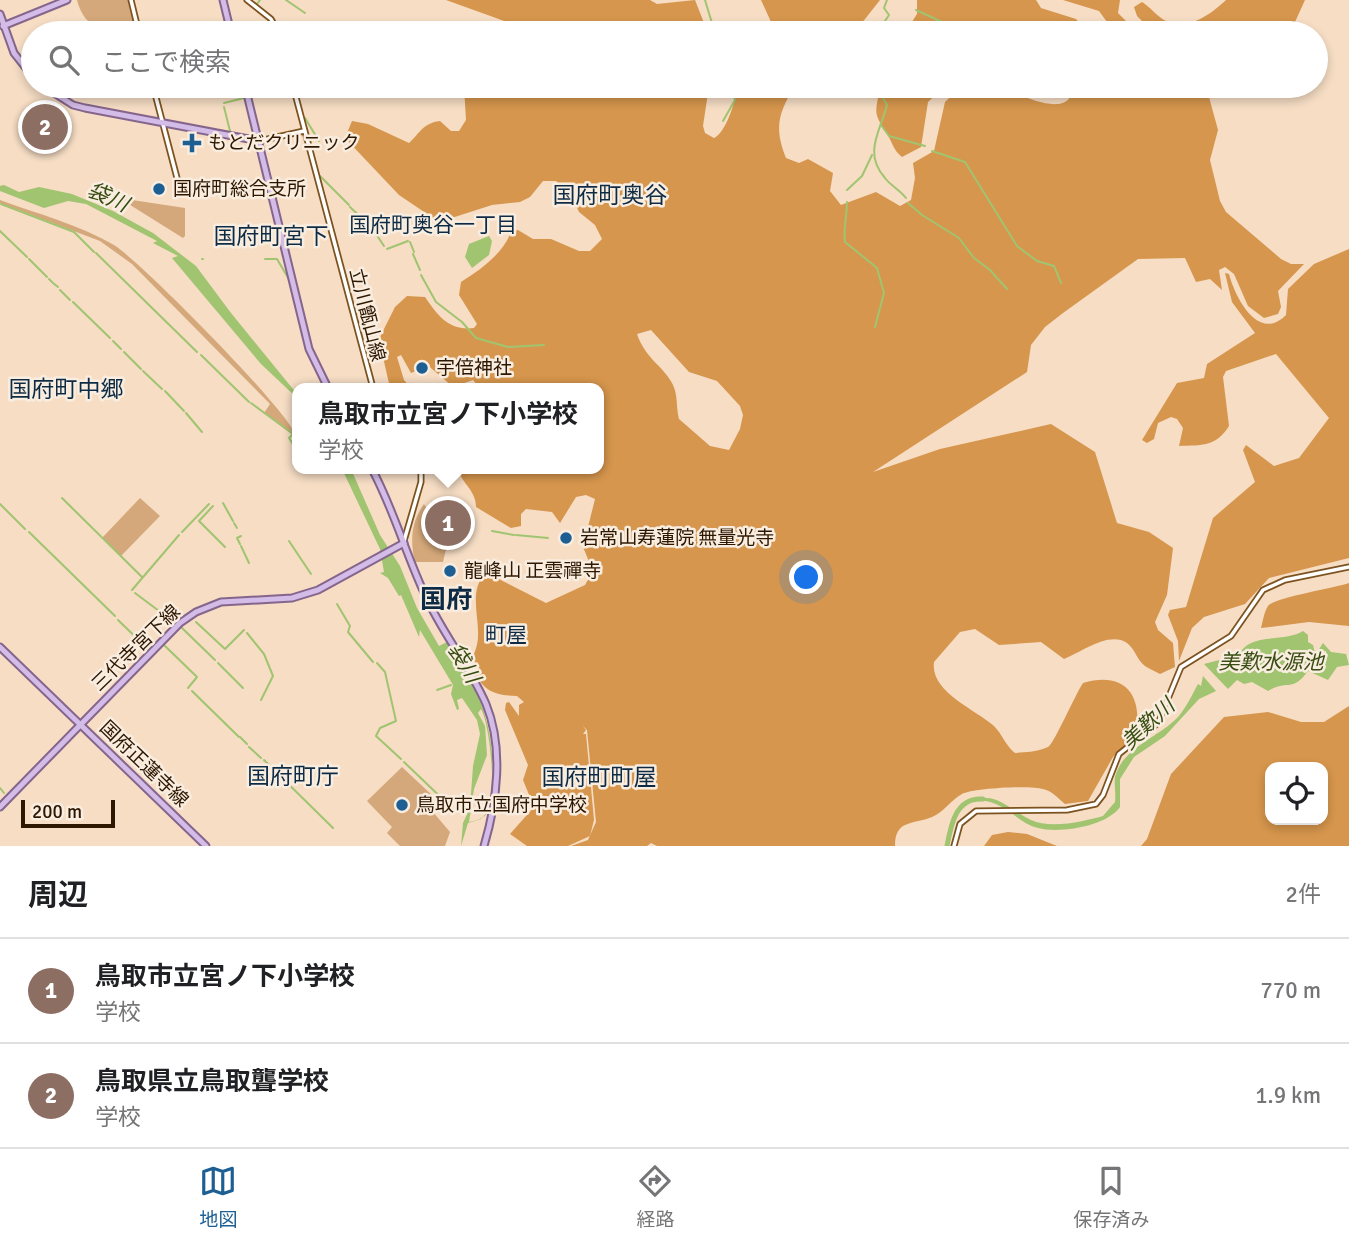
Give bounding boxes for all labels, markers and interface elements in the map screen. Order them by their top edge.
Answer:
search box [21,21,1328,98]
icon: search [45,41,83,79]
text: ここで検索 [101,47,231,79]
pin: 2 [22,101,68,153]
place label: もとだクリニック [208,131,360,155]
marker: もとだクリニック [182,133,202,153]
water label: 袋川 [84,177,134,218]
place label: 国府町総合支所 [173,177,306,201]
marker: 国府町総合支所 [151,181,167,197]
district label: 国府町奥谷 [553,181,668,210]
district label: 国府町奥谷一丁目 [349,212,517,238]
district label: 国府町宮下 [214,222,329,251]
street label: 立川甑山線 [344,266,390,364]
place label: 宇倍神社 [436,356,512,380]
marker: 宇倍神社 [414,360,430,376]
district label: 国府町中郷 [9,375,124,404]
popup [292,383,604,474]
text: 鳥取市立宮ノ下小学校 [318,399,578,431]
text: 学校 [318,436,364,465]
pin: 1 [425,497,471,549]
place label: 岩常山寿蓮院 無量光寺 [580,526,774,550]
marker: 岩常山寿蓮院 無量光寺 [558,530,574,546]
place label: 龍峰山 正雲禪寺 [464,559,601,583]
your location [789,560,823,594]
marker: 龍峰山 正雲禪寺 [442,563,458,579]
district label: 国府 [420,584,472,616]
street label: 三代寺宮下線 [87,600,185,696]
district label: 町屋 [485,622,527,648]
water label: 袋川 [442,638,487,689]
water label: 美歎水源池 [1219,649,1325,675]
water label: 美歎川 [1116,692,1181,755]
street label: 国府正蓮寺線 [95,716,193,812]
district label: 国府町庁 [247,762,339,791]
map controls [1265,762,1328,825]
button: locate [1265,762,1328,825]
district label: 国府町町屋 [542,763,657,792]
place label: 鳥取市立国府中学校 [416,793,587,817]
scale bar [21,797,116,829]
marker: 鳥取市立国府中学校 [394,797,410,813]
text: 200 m [32,800,82,824]
text: 周辺 [28,877,88,914]
text: 2件 [1286,880,1321,909]
text: 鳥取市立宮ノ下小学校 [95,961,355,993]
text: 1 [45,976,57,1005]
text: 770 m [1260,976,1321,1005]
text: 学校 [95,998,141,1027]
text: 鳥取県立鳥取聾学校 [95,1066,329,1098]
text: 2 [45,1081,57,1110]
text: 1.9 km [1255,1081,1321,1110]
text: 学校 [95,1103,141,1132]
tab: 地図 [199,1162,238,1232]
tab: 経路 [636,1162,675,1232]
tab: 保存済み [1073,1162,1150,1232]

